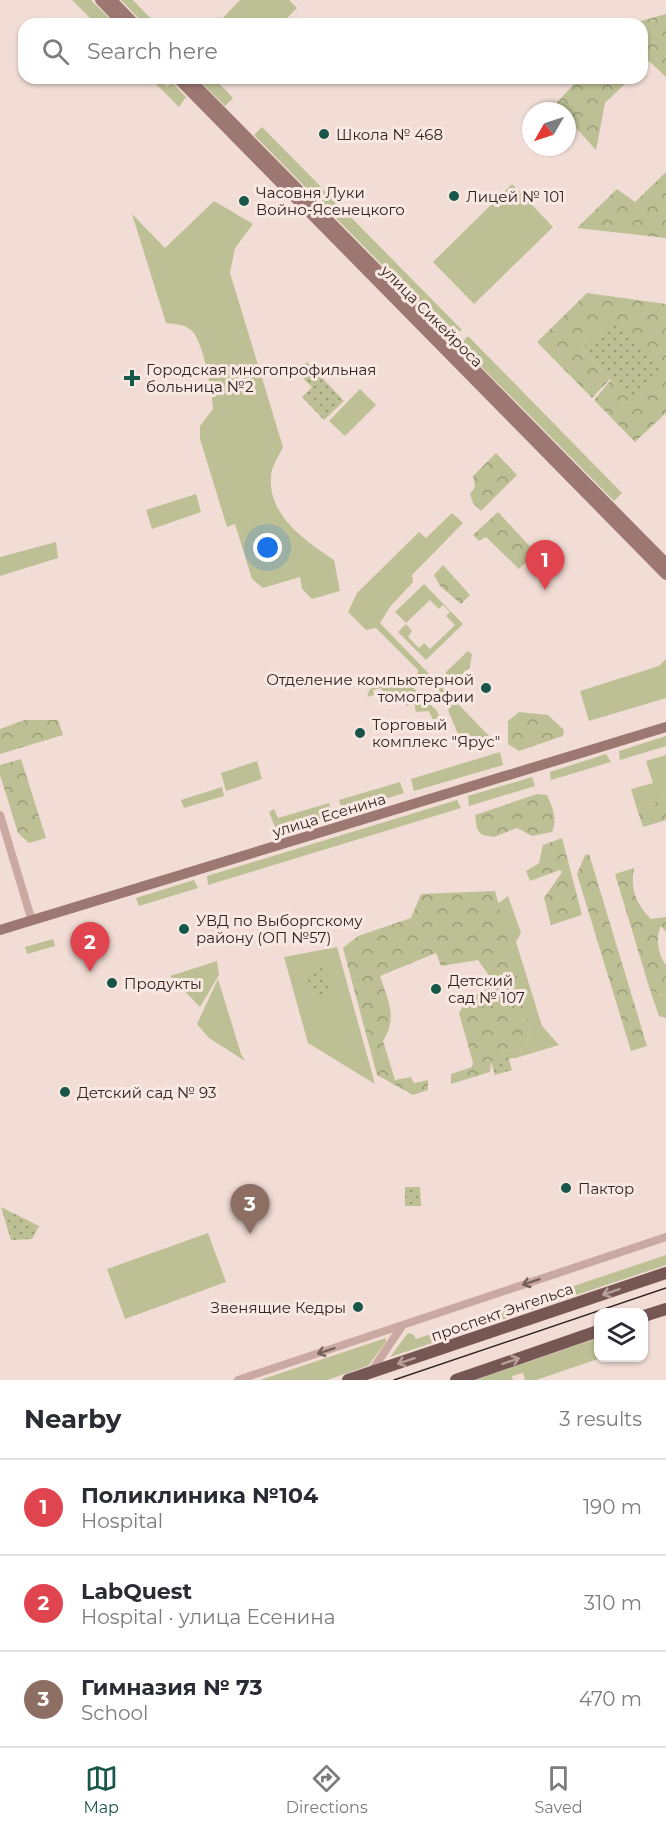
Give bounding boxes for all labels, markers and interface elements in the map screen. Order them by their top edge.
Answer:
search box [18,18,648,84]
icon: search [39,35,72,68]
text: Search here [87,38,218,65]
north arrow [522,102,576,156]
place label: Школа № 468 [336,125,443,144]
marker: Школа № 468 [317,127,331,141]
place label: Часовня Луки Войно-Ясенецкого [256,183,405,219]
place label: Лицей № 101 [466,187,565,206]
marker: Лицей № 101 [447,189,461,203]
marker: Часовня Луки Войно-Ясенецкого [237,194,251,208]
street label: улица Сикейроса [376,260,487,371]
place label: Городская многопрофильная больница №2 [146,360,376,396]
marker: Городская многопрофильная больница №2 [123,369,141,387]
your location [253,533,282,562]
pin: 1 [526,540,564,590]
place label: Отделение компьютерной томографии [266,670,474,706]
marker: Отделение компьютерной томографии [479,681,493,695]
place label: Торговый комплекс "Ярус" [372,715,500,751]
marker: Торговый комплекс "Ярус" [353,726,367,740]
street label: улица Есенина [269,789,388,842]
place label: УВД по Выборгскому району (ОП №57) [196,911,363,947]
pin: 2 [70,922,110,972]
marker: УВД по Выборгскому району (ОП №57) [177,922,191,936]
place label: Детский сад № 107 [448,971,525,1007]
place label: Продукты [124,974,202,993]
marker: Продукты [105,976,119,990]
marker: Детский сад № 107 [429,982,443,996]
place label: Детский сад № 93 [77,1083,216,1102]
marker: Детский сад № 93 [58,1085,72,1099]
place label: Пактор [578,1179,634,1198]
marker: Пактор [559,1181,573,1195]
pin: 3 [230,1184,270,1234]
one-way arrow [522,1277,541,1288]
street label: проспект Энгельса [428,1279,576,1345]
one-way arrow [602,1287,621,1298]
place label: Звенящие Кедры [211,1298,346,1317]
marker: Звенящие Кедры [351,1300,365,1314]
map controls [594,1308,648,1362]
button: layers [594,1308,648,1362]
one-way arrow [317,1346,336,1357]
one-way arrow [501,1355,520,1366]
one-way arrow [397,1356,416,1367]
text: Nearby [24,1403,121,1435]
text: 3 results [559,1407,642,1431]
text: Поликлиника №104 [81,1482,318,1509]
text: 1 [40,1495,47,1519]
text: 190 m [583,1495,642,1519]
text: Hospital [81,1509,163,1533]
text: LabQuest [81,1578,192,1605]
text: 2 [38,1591,49,1615]
text: 310 m [584,1591,642,1615]
text: Hospital · улица Есенина [81,1605,335,1629]
text: Гимназия № 73 [81,1674,262,1701]
text: 3 [38,1687,49,1711]
text: 470 m [579,1687,642,1711]
text: School [81,1701,148,1725]
tab: Map [83,1762,119,1817]
tab: Directions [286,1762,368,1817]
tab: Saved [535,1762,583,1817]

